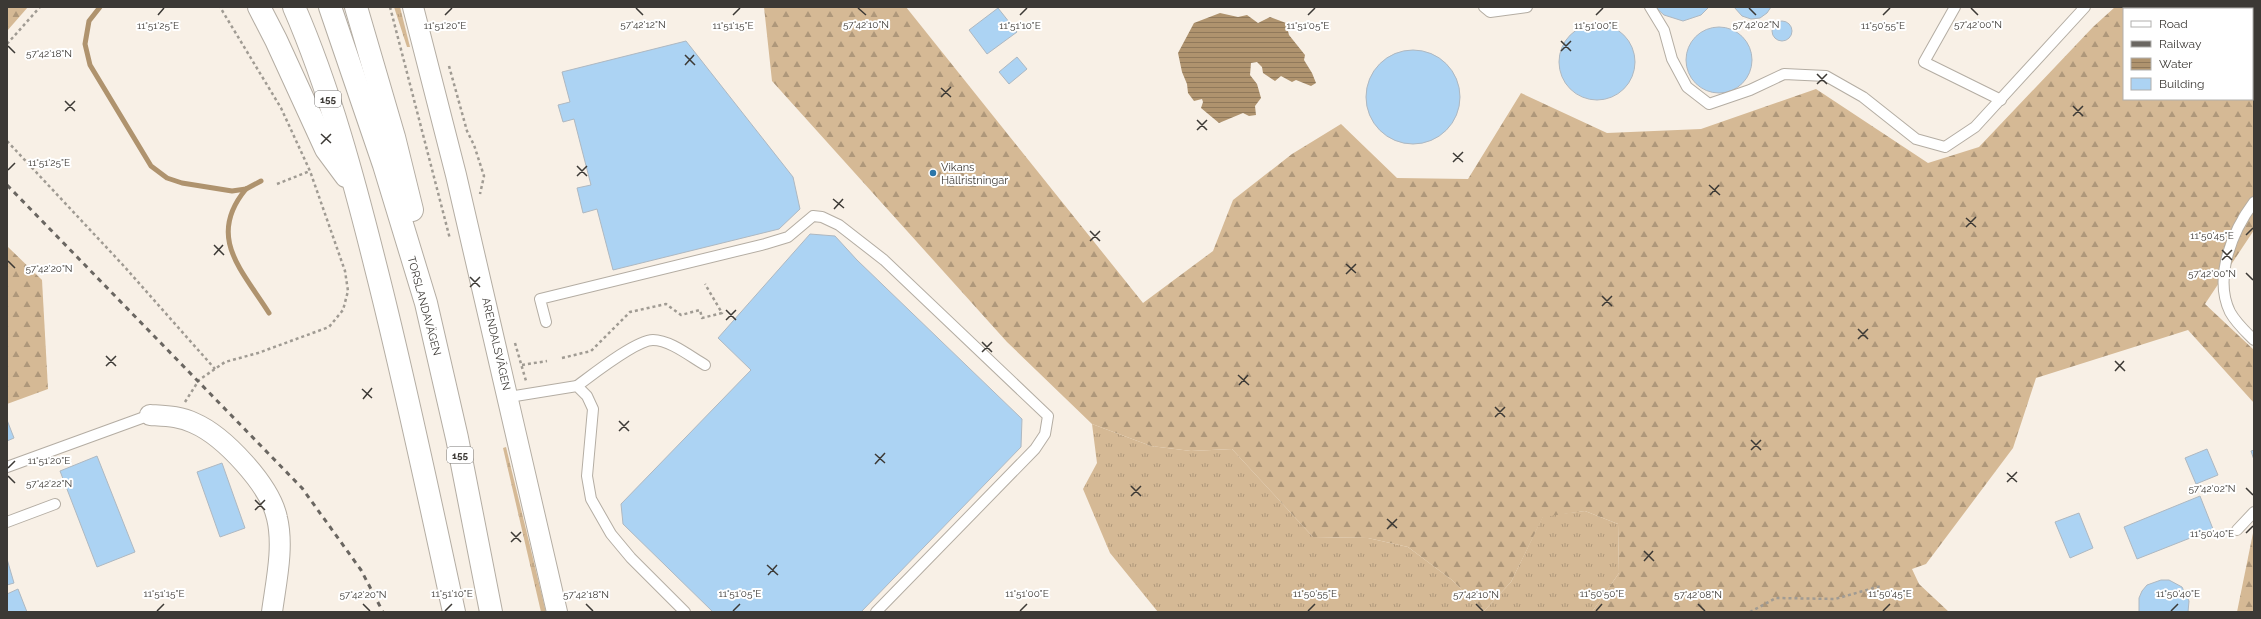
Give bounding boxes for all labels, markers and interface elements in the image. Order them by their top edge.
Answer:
legend [2123,8,2253,100]
text: Road [2159,17,2188,31]
text: 57°42'12"N [620,19,666,30]
text: 57°42'10"N [843,19,889,30]
text: 57°42'02"N [1732,19,1780,30]
text: 57°42'00"N [1954,19,2002,30]
text: 11°51'25"E [137,20,179,31]
text: 11°51'20"E [424,20,466,31]
text: 11°51'15"E [712,20,754,31]
text: 11°51'10"E [999,20,1041,31]
text: 11°51'05"E [1287,20,1329,31]
text: 11°51'00"E [1574,20,1618,31]
text: 11°50'55"E [1861,20,1905,31]
text: Railway [2159,37,2202,51]
text: 57°42'18"N [26,48,72,59]
text: Water [2159,57,2193,71]
text: Building [2159,77,2205,91]
road number: 155 [315,91,341,107]
text: 11°51'25"E [28,157,70,168]
place label: Vikans Hällristningar [941,161,1008,187]
marker: Vikans Hällristningar [928,168,938,178]
text: 11°50'45"E [2190,230,2234,241]
street label: TORSLANDAVÄGEN [404,255,444,357]
text: 57°42'20"N [25,263,73,274]
text: 57°42'00"N [2188,268,2236,279]
street label: ARENDALSVÄGEN [479,296,513,392]
road number: 155 [447,447,473,463]
text: 11°51'20"E [28,455,70,466]
text: 57°42'22"N [26,478,72,489]
text: 57°42'02"N [2188,483,2236,494]
text: 11°50'40"E [2190,528,2234,539]
text: 11°51'15"E [143,588,185,599]
text: 11°51'10"E [431,588,473,599]
text: 11°51'05"E [719,588,761,599]
text: 11°51'00"E [1005,588,1049,599]
text: 11°50'55"E [1293,588,1337,599]
text: 11°50'50"E [1580,588,1624,599]
text: 11°50'45"E [1868,588,1912,599]
text: 11°50'40"E [2156,588,2200,599]
text: 57°42'20"N [339,589,387,600]
text: 57°42'18"N [563,589,609,600]
text: 57°42'10"N [1453,589,1499,600]
text: 57°42'08"N [1674,589,1722,600]

